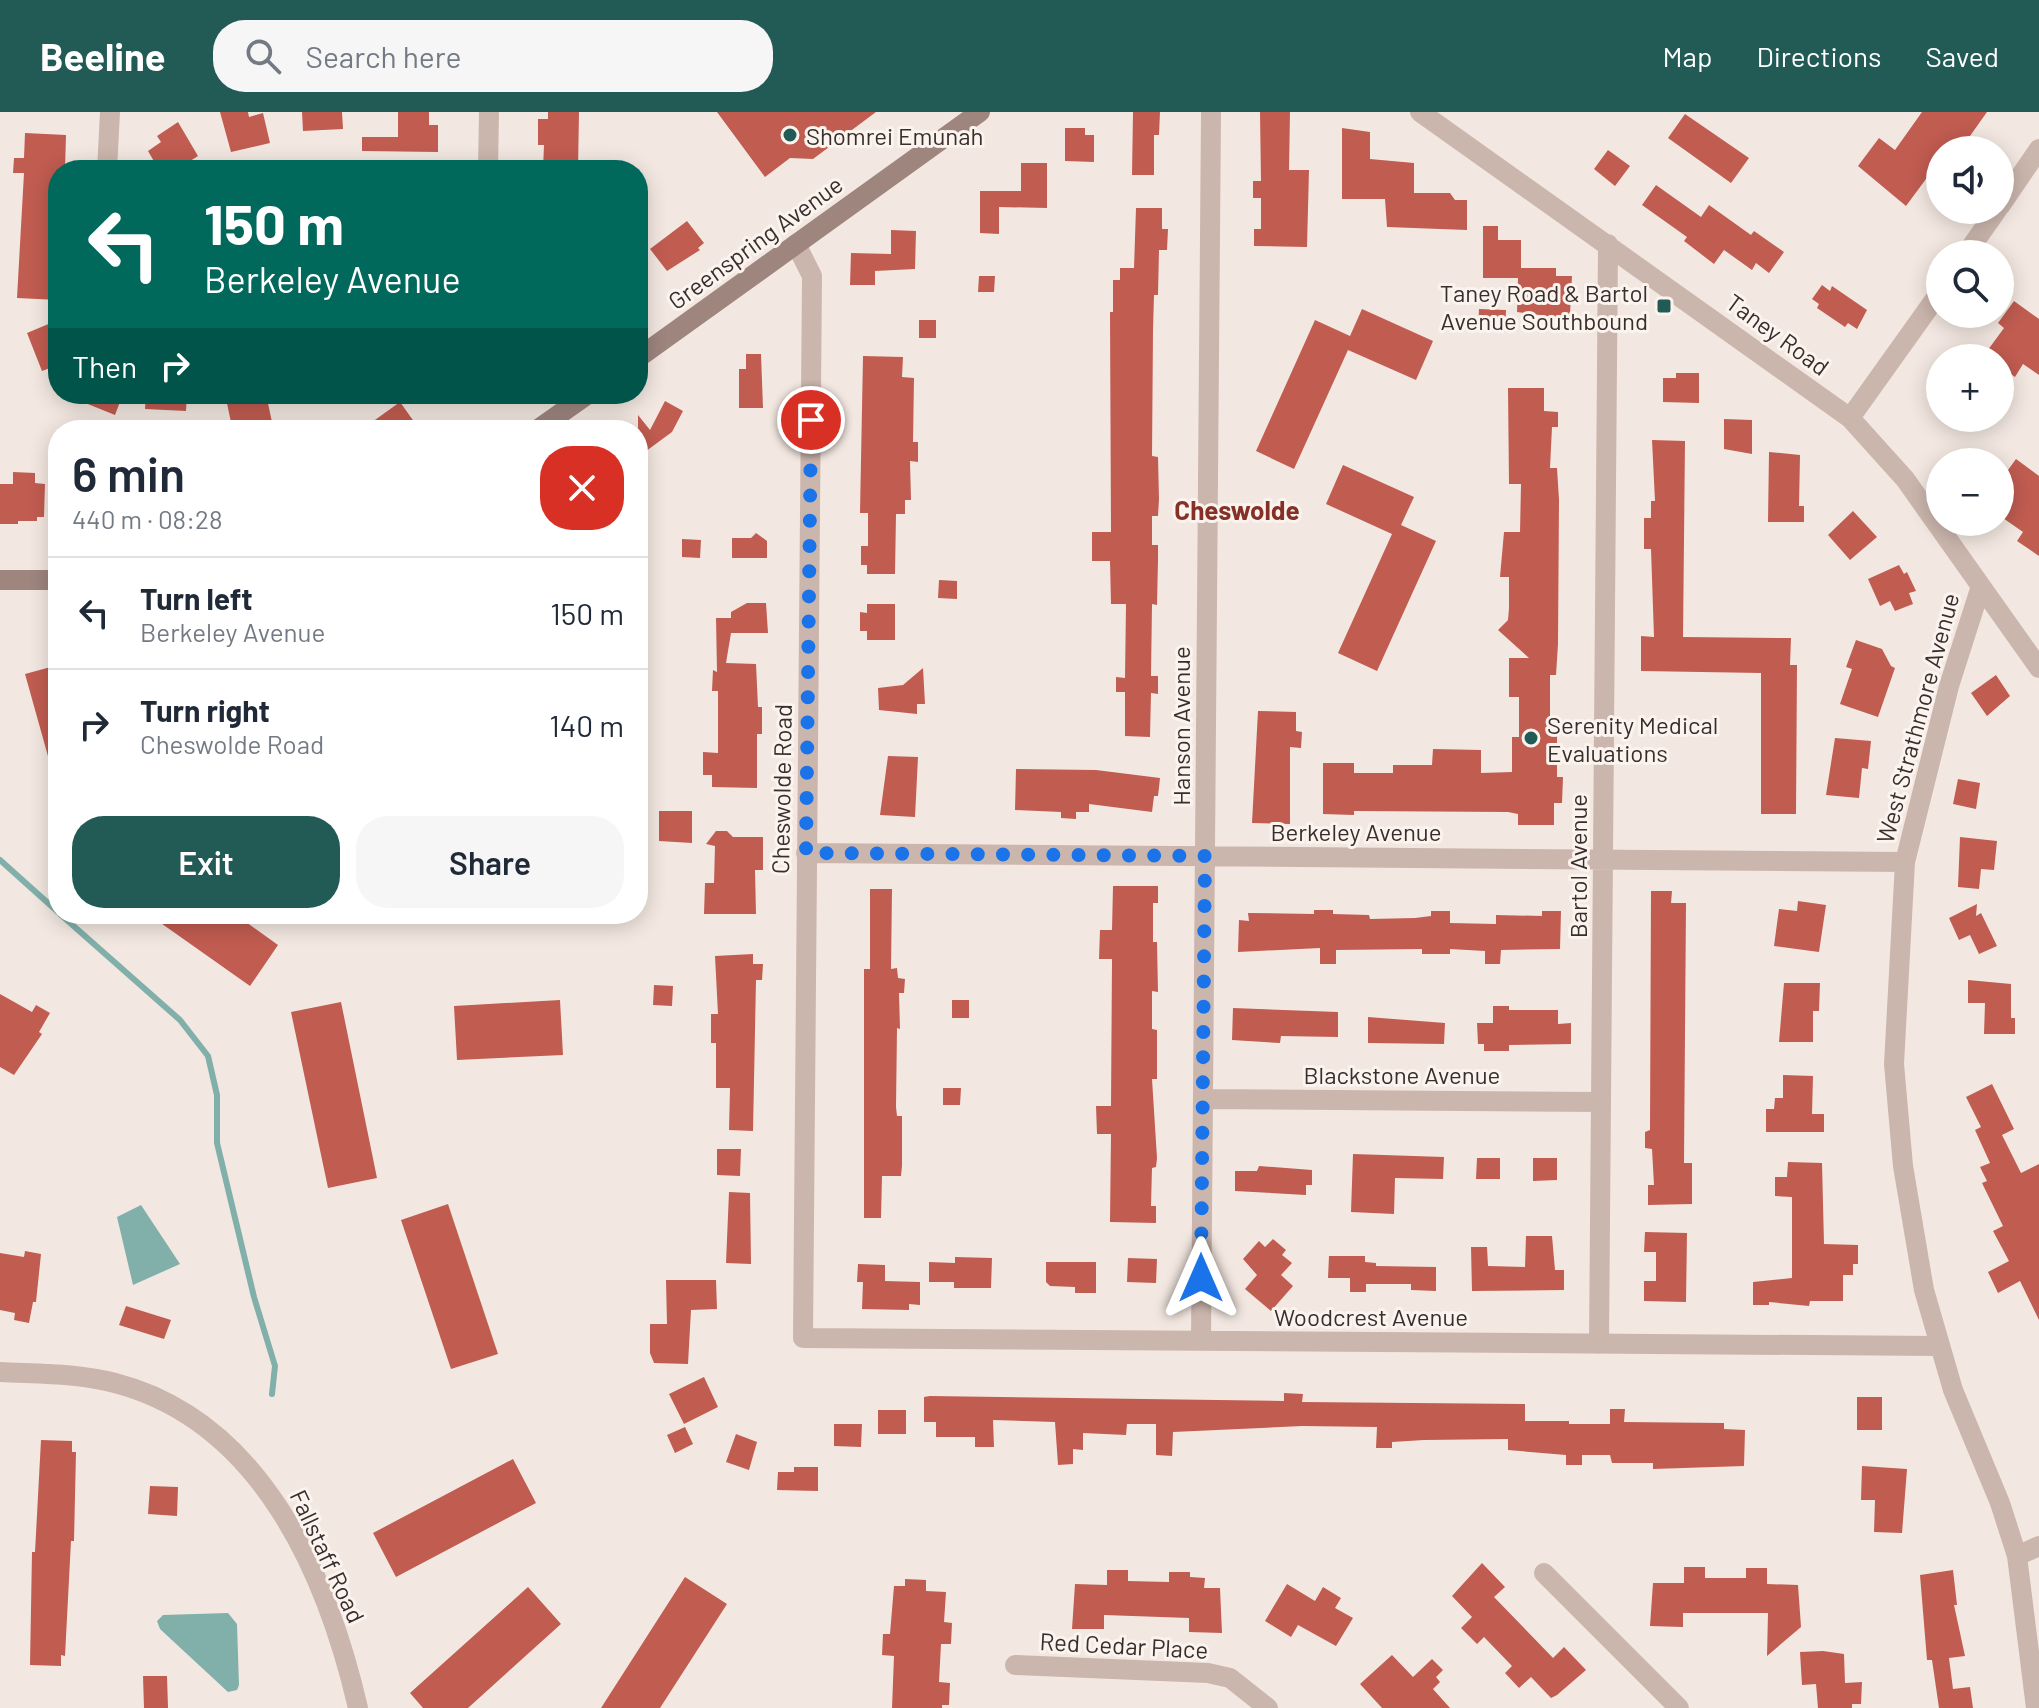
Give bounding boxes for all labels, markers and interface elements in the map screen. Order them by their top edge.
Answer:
search box [213,20,773,92]
text: Beeline [40,33,165,79]
icon: search [241,34,285,78]
text: Search here [305,38,461,74]
text: Map [1663,39,1712,73]
text: Directions [1756,39,1882,73]
text: Saved [1926,39,1999,73]
place label: Shomrei Emunah [806,121,983,150]
marker: Shomrei Emunah [781,126,799,144]
map controls [1926,136,2014,536]
button: sound [1926,136,2014,224]
street label: Greenspring Avenue [662,169,848,315]
text: 150 m [204,189,344,256]
icon: left [72,192,176,296]
button: search [1926,240,2014,328]
text: Berkeley Avenue [204,257,461,300]
place label: Taney Road & Bartol Avenue Southbound [1440,278,1648,335]
street label: Taney Road [1721,287,1835,381]
marker: Taney Road & Bartol Avenue Southbound [1655,297,1673,315]
icon: right [153,344,197,388]
button: + [1926,344,2014,432]
text: Then [72,348,137,384]
pin [777,386,845,454]
icon: arrive [789,398,833,442]
text: 6 min [72,444,185,502]
button: close [540,446,624,530]
button: − [1926,448,2014,536]
district label: Cheswolde [1174,494,1300,525]
text: 440 m · 08:28 [72,503,222,534]
text: Turn left [140,580,253,616]
street label: West Strathmore Avenue [1870,590,1964,846]
icon: left [72,591,116,635]
text: 150 m [550,595,624,631]
text: Berkeley Avenue [140,616,325,647]
street label: Hanson Avenue [1166,646,1195,806]
text: Turn right [140,692,270,728]
icon: right [72,703,116,747]
street label: Cheswolde Road [765,704,797,874]
text: 140 m [549,707,624,743]
place label: Serenity Medical Evaluations [1547,710,1718,767]
text: Cheswolde Road [140,728,324,759]
marker: Serenity Medical Evaluations [1522,729,1540,747]
street label: Bartol Avenue [1563,794,1592,938]
button: Exit [72,816,340,908]
button: Share [356,816,624,908]
street label: Berkeley Avenue [1270,817,1442,846]
street label: Blackstone Avenue [1304,1060,1500,1089]
position arrow [1159,1236,1243,1320]
street label: Woodcrest Avenue [1274,1302,1468,1331]
street label: Fallstaff Road [285,1485,371,1627]
street label: Red Cedar Place [1039,1626,1209,1664]

